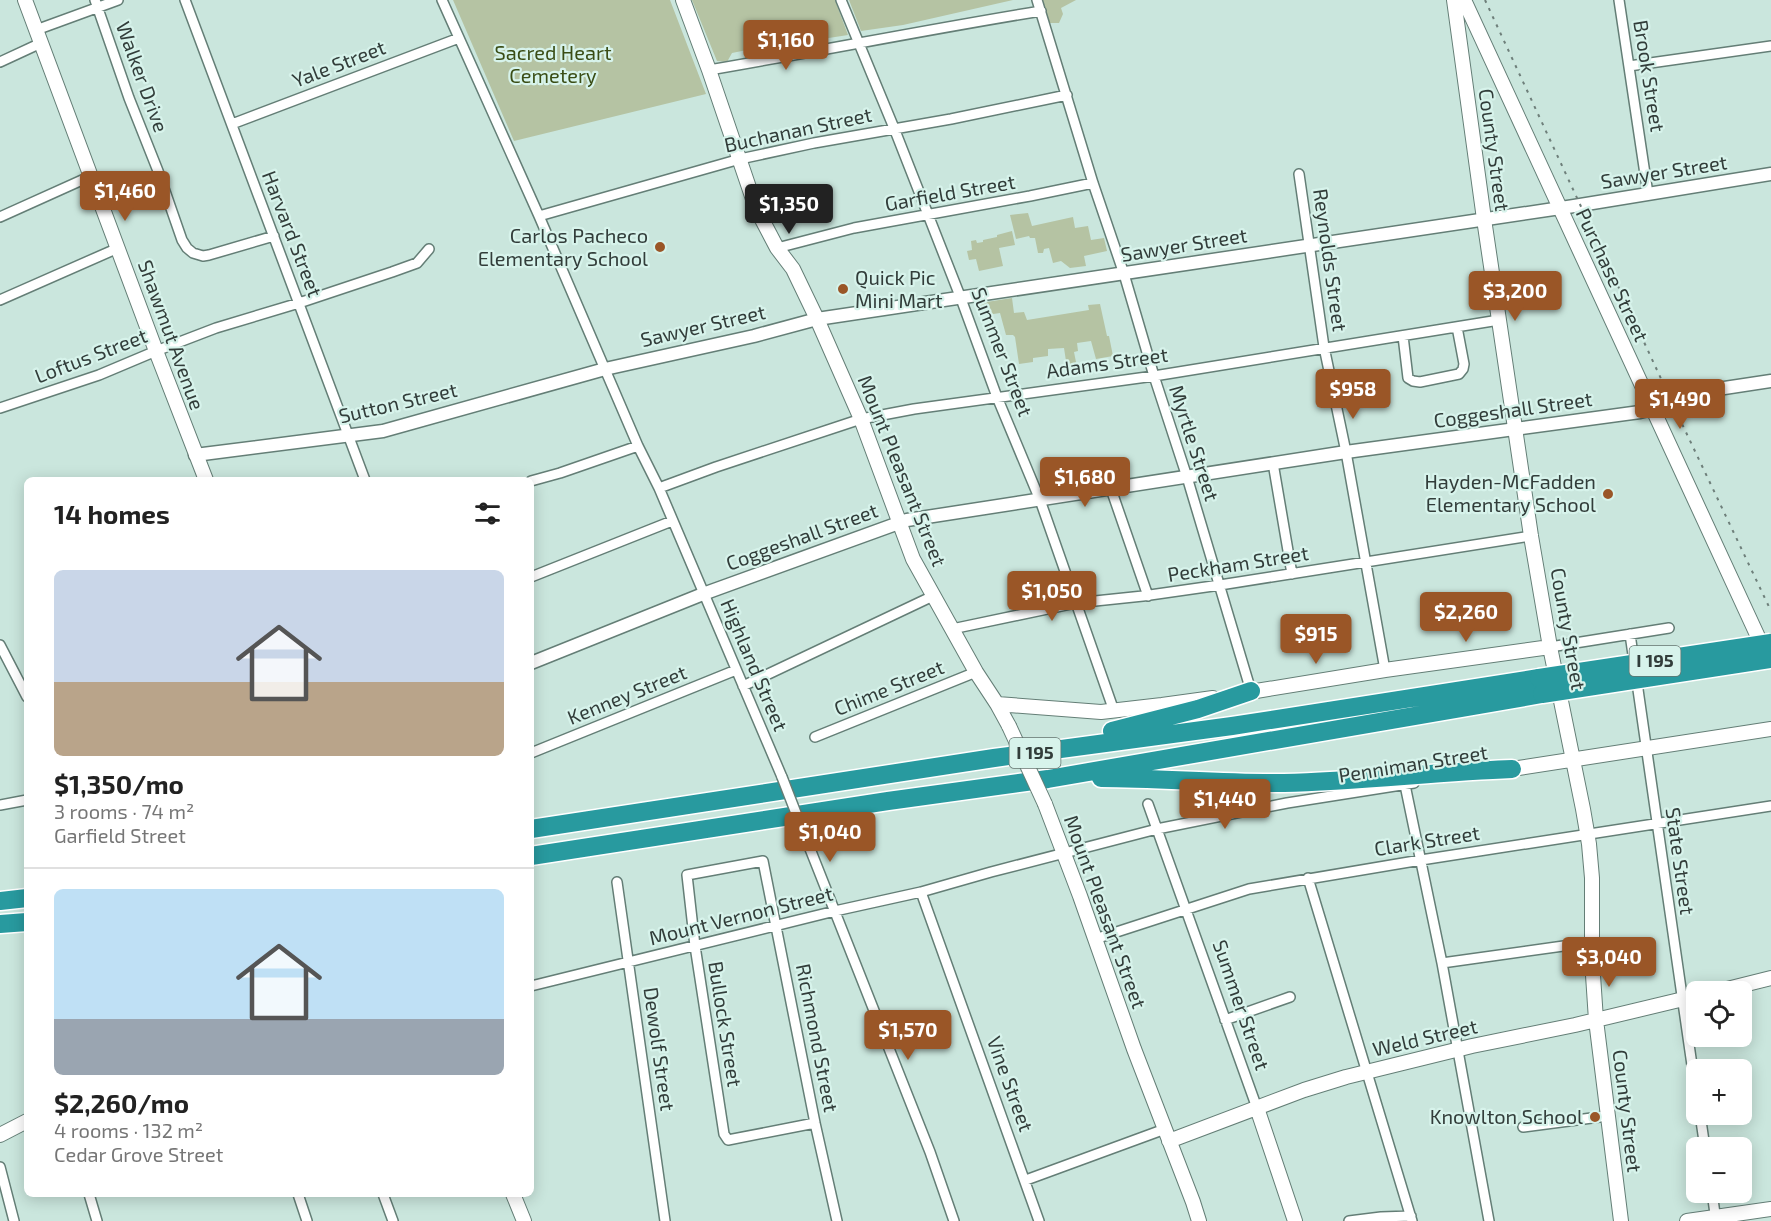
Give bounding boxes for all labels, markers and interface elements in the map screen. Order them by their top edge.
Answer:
street label: Walker Drive [112,18,174,135]
street label: Brook Street [1629,18,1671,134]
pin: $1,160 [737,20,835,71]
text: $1,160 [757,27,815,51]
street label: Yale Street [289,34,389,92]
park label: Sacred Heart Cemetery [494,40,612,87]
street label: County Street [1475,87,1516,213]
street label: Buchanan Street [722,102,874,156]
street label: Sawyer Street [1599,149,1729,193]
street label: Harvard Street [258,167,328,300]
street label: Garfield Street [883,169,1017,215]
pin: $1,460 [76,171,174,222]
text: $1,460 [94,178,156,202]
pin: $1,350 [740,184,838,235]
street label: Reynolds Street [1309,187,1353,333]
text: $1,350 [759,191,819,215]
street label: Purchase Street [1572,204,1654,345]
street label: Sawyer Street [1119,222,1249,266]
place label: Carlos Pacheco Elementary School [478,223,648,270]
marker: Carlos Pacheco Elementary School [653,240,667,254]
street label: Shawmut Avenue [134,256,210,413]
place label: Quick Pic Mini Mart [855,265,943,312]
pin: $3,200 [1466,271,1564,322]
text: $3,200 [1483,278,1547,302]
marker: Quick Pic Mini Mart [836,282,850,296]
street label: Summer Street [967,284,1039,420]
street label: Sawyer Street [638,299,768,351]
street label: Loftus Street [31,323,151,387]
street label: Adams Street [1044,342,1170,382]
pin: $958 [1317,369,1389,420]
street label: Mount Pleasant Street [854,372,952,570]
text: $958 [1330,376,1376,400]
street label: Sutton Street [336,377,460,427]
pin: $1,490 [1631,379,1729,430]
street label: Myrtle Street [1165,382,1225,504]
street label: Coggeshall Street [1432,386,1594,432]
text: $1,490 [1649,386,1711,410]
pin: $1,680 [1036,457,1134,508]
text: $1,680 [1054,464,1116,488]
place label: Hayden-McFadden Elementary School [1424,469,1596,516]
marker: Hayden-McFadden Elementary School [1601,487,1615,501]
icon: filters [471,497,504,530]
street label: Coggeshall Street [722,497,881,575]
text: 14 homes [54,498,170,529]
street label: Peckham Street [1166,540,1310,586]
street label: County Street [1546,566,1592,692]
pin: $1,050 [1003,571,1101,622]
text: $1,050 [1021,578,1083,602]
pin: $2,260 [1417,592,1515,643]
street label: Highland Street [716,595,794,735]
text: $2,260 [1434,599,1498,623]
icon: home [225,609,333,717]
pin: $915 [1280,614,1352,665]
text: $915 [1294,621,1338,645]
road number: I 195 [1630,646,1680,676]
street label: Chime Street [830,654,947,720]
street label: Kenney Street [564,659,690,729]
road number: I 195 [1010,738,1060,768]
street label: Penniman Street [1337,739,1490,787]
text: $1,350/mo [54,768,184,799]
pin: $1,440 [1176,779,1274,830]
text: $1,440 [1193,786,1257,810]
text: 3 rooms · 74 m² [54,799,194,823]
street label: State Street [1662,806,1700,916]
pin: $1,040 [781,812,879,863]
street label: Mount Pleasant Street [1060,812,1152,1012]
text: $1,040 [798,819,862,843]
street label: Clark Street [1372,820,1482,860]
text: Garfield Street [54,823,186,847]
street label: Mount Vernon Street [646,881,835,949]
icon: home [225,928,333,1036]
street label: Summer Street [1208,936,1276,1073]
pin: $3,040 [1560,937,1658,988]
text: $3,040 [1576,944,1642,968]
street label: Bullock Street [704,959,748,1089]
street label: Richmond Street [792,962,844,1114]
map controls [1686,981,1752,1203]
button: locate [1686,981,1752,1047]
street label: Dewolf Street [639,985,681,1113]
pin: $1,570 [859,1010,957,1061]
street label: Weld Street [1370,1013,1480,1061]
text: $1,570 [878,1017,938,1041]
street label: Vine Street [983,1033,1039,1135]
street label: County Street [1609,1048,1647,1174]
button: + [1686,1059,1752,1125]
text: $2,260/mo [54,1087,189,1118]
place label: Knowlton School [1430,1104,1583,1128]
marker: Knowlton School [1588,1110,1602,1124]
text: 4 rooms · 132 m² [54,1118,203,1142]
button: − [1686,1137,1752,1203]
text: Cedar Grove Street [54,1142,223,1166]

